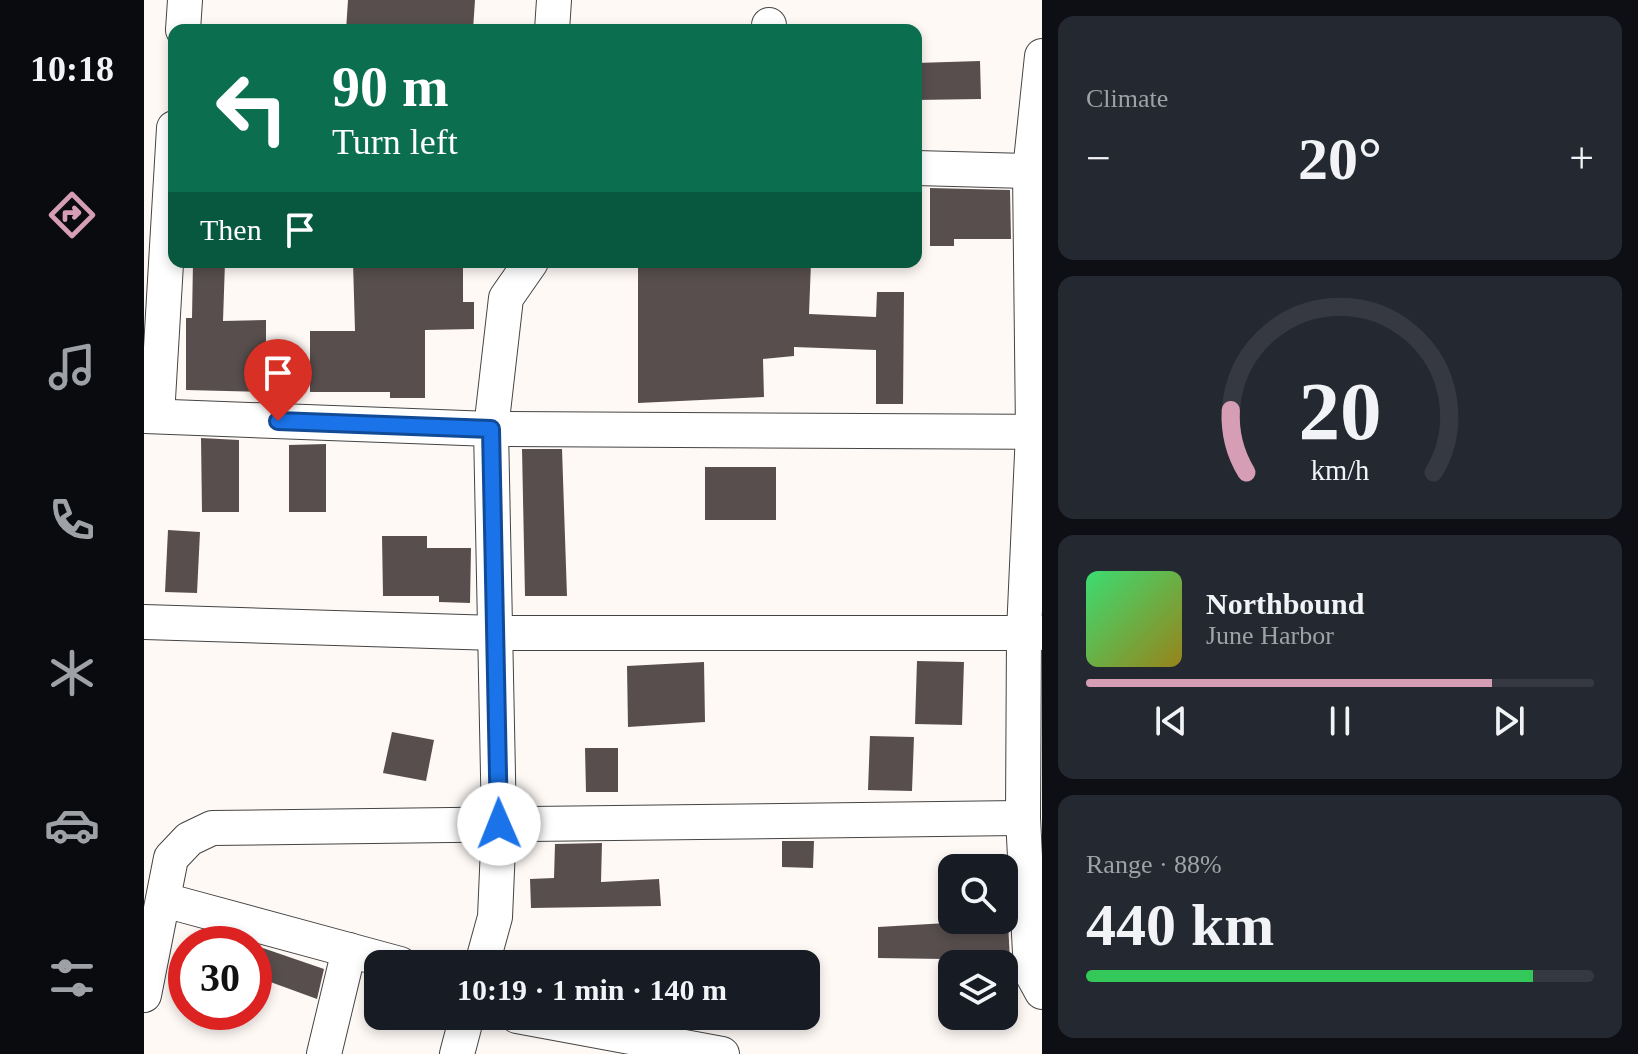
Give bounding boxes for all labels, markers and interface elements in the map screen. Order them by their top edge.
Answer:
text: 10:18 [30,49,114,89]
icon: left [200,56,304,160]
text: 90 m [332,56,449,118]
text: Climate [1086,84,1168,113]
text: Turn left [332,122,458,162]
text: 20° [1298,126,1382,192]
text: − [1086,134,1111,183]
text: + [1569,134,1594,183]
icon: directions [44,187,100,243]
icon: arrive [278,208,322,252]
text: Then [200,213,262,246]
icon: music [44,339,100,395]
pin [244,339,312,421]
icon: arrive [256,351,300,395]
text: 20 [1298,365,1382,457]
text: km/h [1311,455,1369,486]
icon: phone [44,492,100,548]
text: Northbound [1206,587,1364,620]
text: June Harbor [1206,621,1334,650]
icon: climate [44,645,100,701]
icon: previous [1149,699,1193,743]
icon: pause [1318,699,1362,743]
icon: next [1487,699,1531,743]
position arrow [457,782,541,866]
icon: car [44,797,100,853]
text: Range · 88% [1086,850,1222,879]
map controls [938,854,1018,1030]
button: search [938,854,1018,934]
text: 440 km [1086,892,1274,958]
speed limit sign: 30 [168,926,272,1030]
icon: filters [44,950,100,1006]
button: layers [938,950,1018,1030]
text: 10:19 · 1 min · 140 m [457,973,727,1006]

